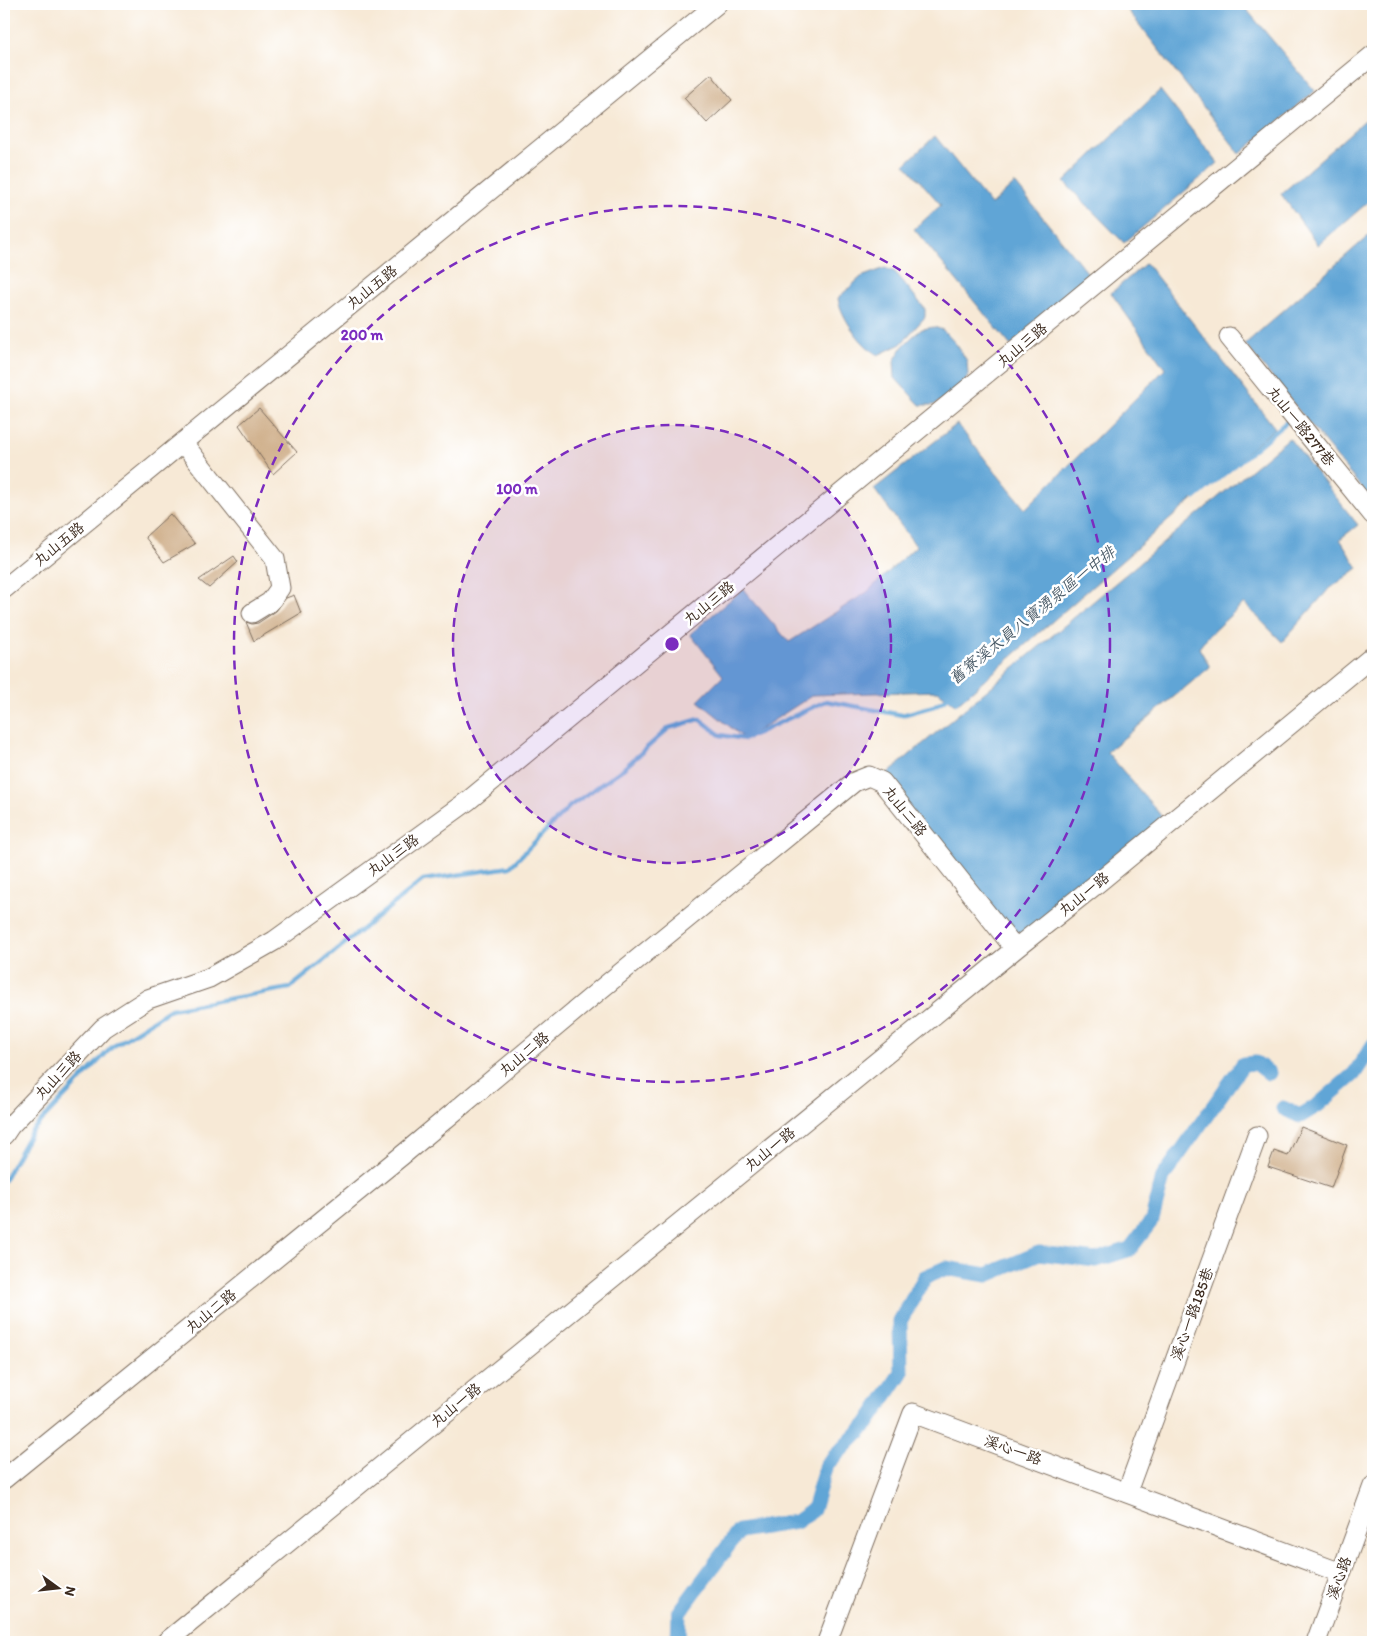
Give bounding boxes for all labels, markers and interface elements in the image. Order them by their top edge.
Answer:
street label: 丸山五路 [343,261,401,313]
street label: 丸山三路 [993,319,1051,371]
text: 200 m [341,326,384,344]
street label: 丸山一路277巷 [1263,382,1339,470]
text: 100 m [496,480,538,498]
street label: 丸山五路 [30,518,88,570]
water label: 舊寮溪太員八寶湧泉區一中排 [945,541,1120,688]
street label: 丸山三路 [680,577,738,629]
centre of rings [663,635,681,653]
street label: 丸山二路 [879,782,931,840]
street label: 丸山三路 [363,830,423,880]
street label: 丸山一路 [1055,868,1113,920]
street label: 丸山二路 [495,1028,553,1080]
street label: 丸山三路 [31,1047,85,1103]
street label: 丸山一路 [741,1123,799,1175]
street label: 溪心一路185巷 [1167,1265,1217,1363]
street label: 丸山二路 [182,1285,240,1337]
street label: 丸山一路 [427,1379,485,1431]
street label: 溪心一路 [982,1431,1044,1469]
street label: 溪心路 [1323,1554,1355,1602]
north arrow [32,1564,82,1614]
text: N [61,1584,80,1598]

